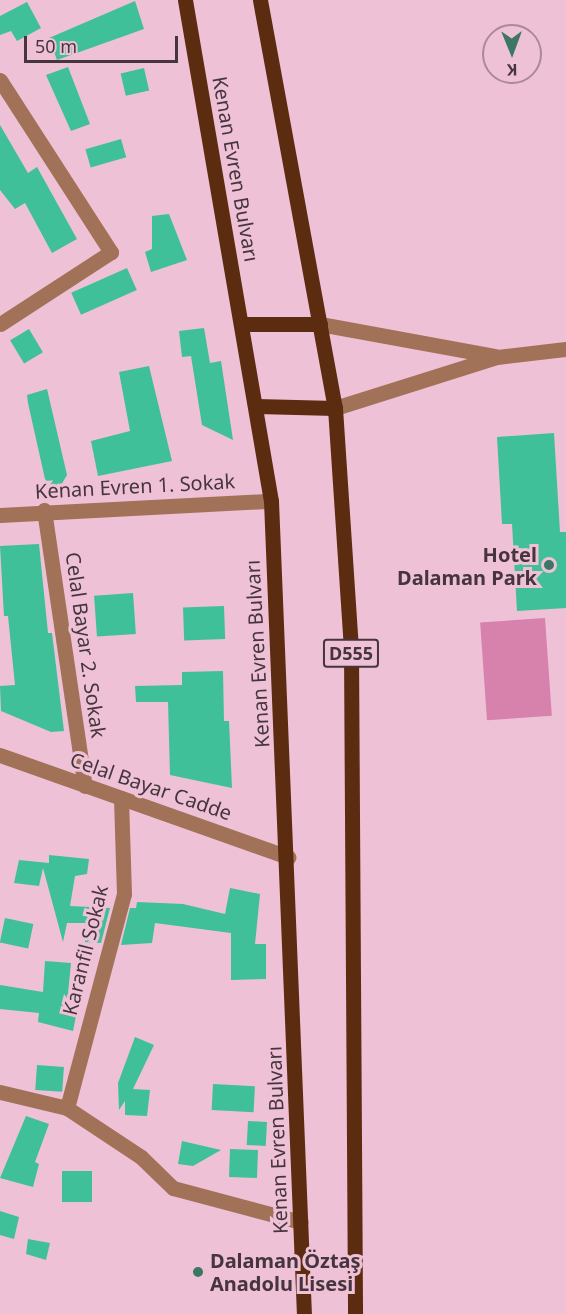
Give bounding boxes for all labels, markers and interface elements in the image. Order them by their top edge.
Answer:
scale bar [27,24,182,62]
north arrow [482,24,542,84]
text: 50 m [35,34,77,58]
text: K [507,59,518,81]
street label: Kenan Evren Bulvarı [208,74,264,264]
street label: Kenan Evren 1. Sokak [34,469,236,503]
place label: Hotel Dalaman Park [397,542,537,589]
street label: Celal Bayar 2. Sokak [61,551,111,739]
marker: Hotel Dalaman Park [542,558,556,572]
street label: Kenan Evren Bulvarı [240,559,274,749]
road number: D555 [322,638,380,668]
street label: Celal Bayar Cadde [67,747,235,825]
street label: Karanfil Sokak [57,883,113,1017]
street label: Kenan Evren Bulvarı [262,1046,292,1234]
place label: Dalaman Öztaş Anadolu Lisesi [210,1248,361,1295]
marker: Dalaman Öztaş Anadolu Lisesi [191,1265,205,1279]

